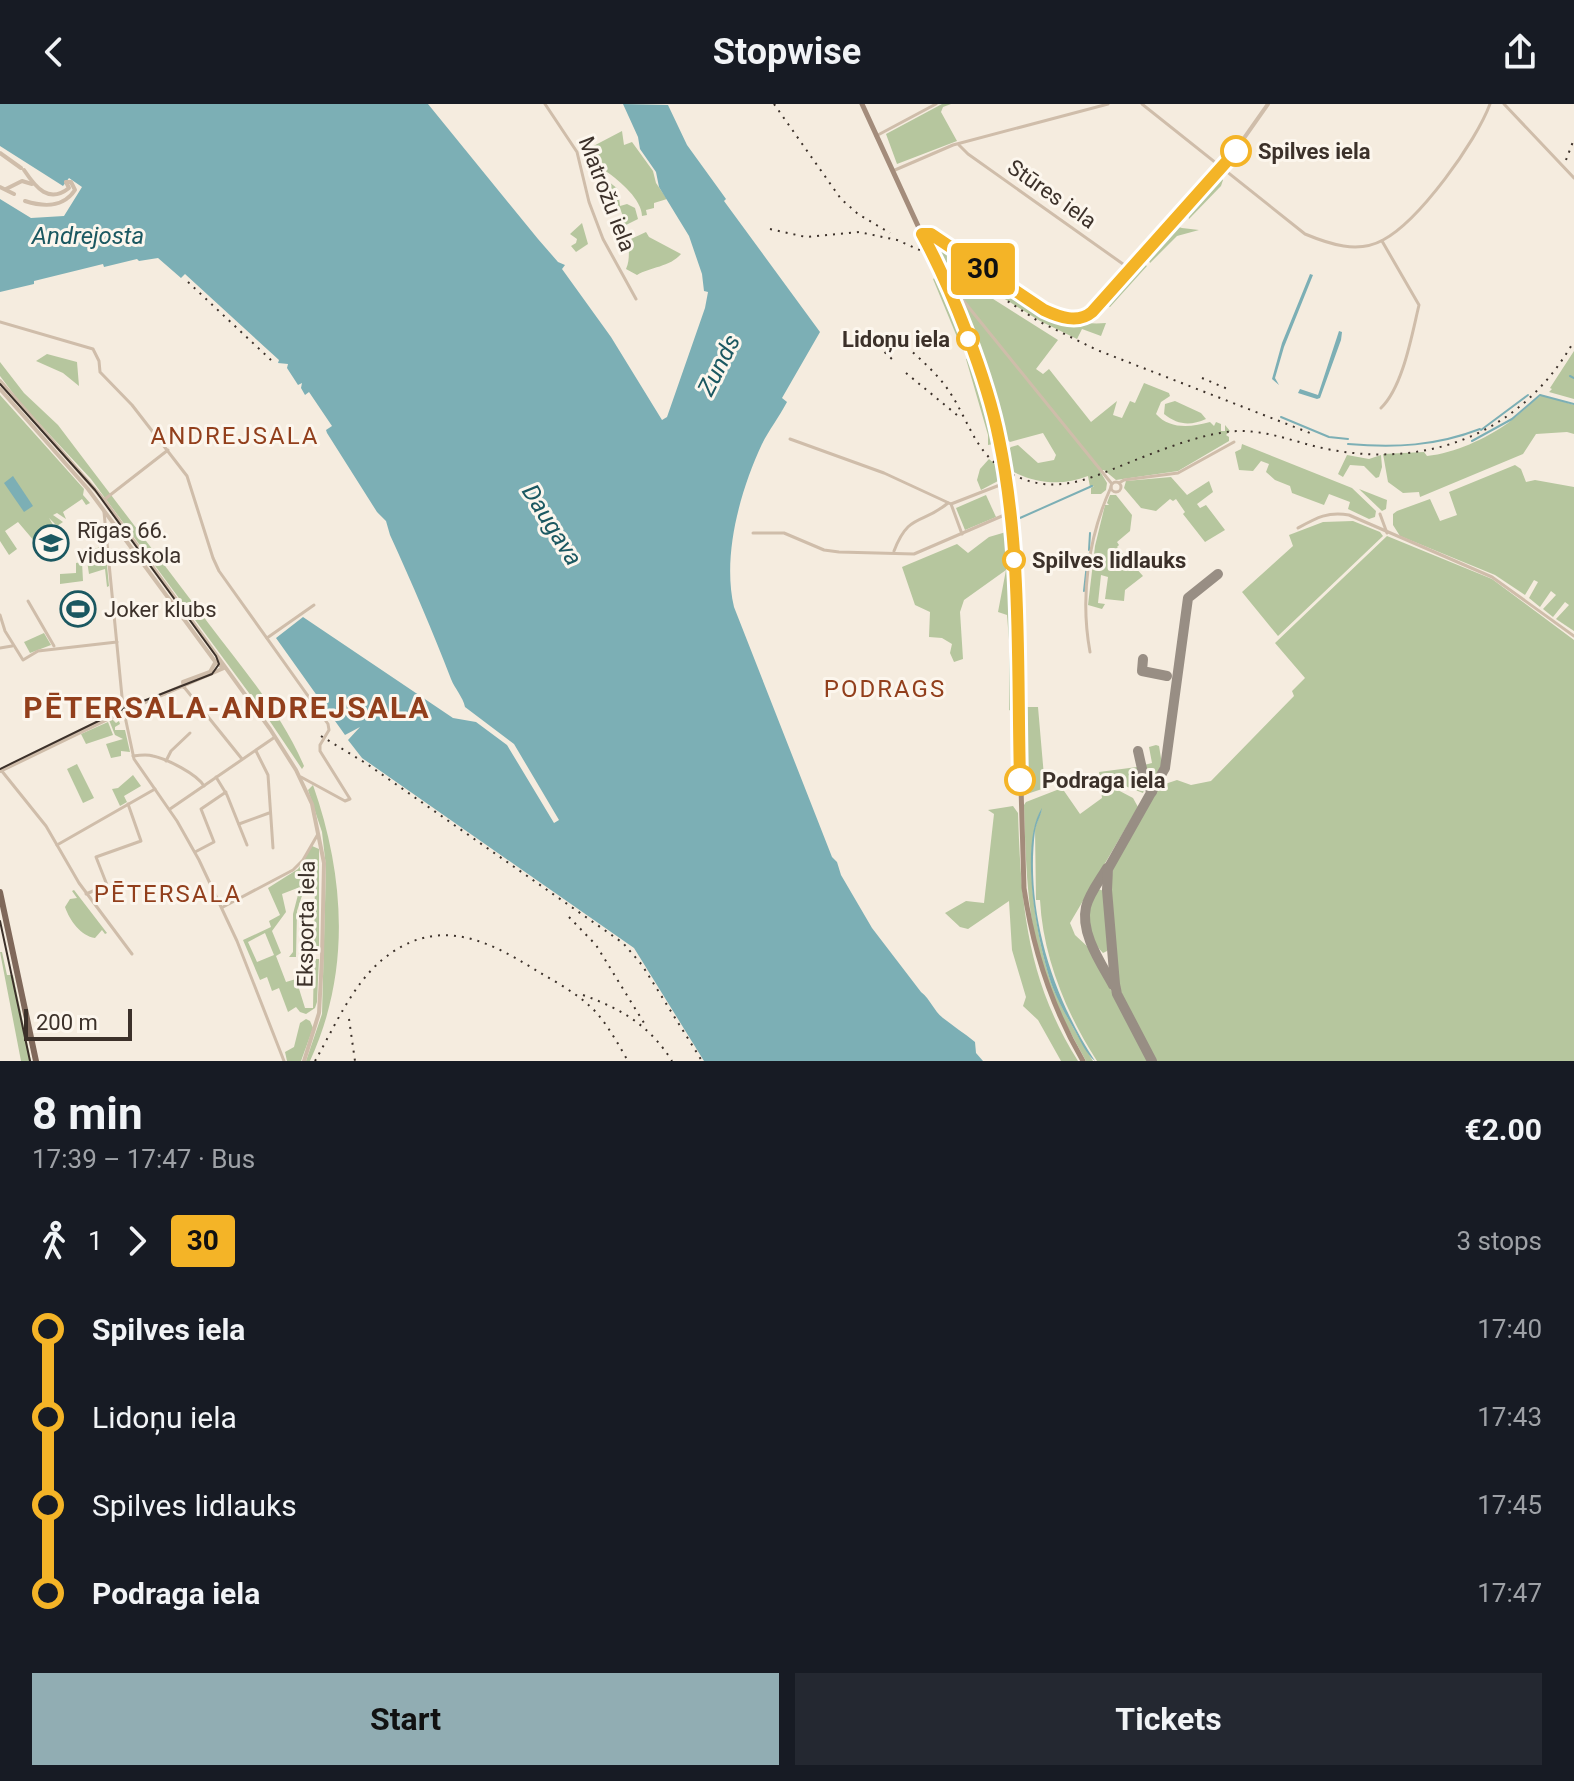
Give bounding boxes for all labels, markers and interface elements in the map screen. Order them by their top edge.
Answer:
icon: back [32,30,76,74]
icon: share [1498,30,1542,74]
text: Stopwise [713,31,861,73]
street label: Matrožu iela [574,133,640,255]
marker: Spilves iela [1221,136,1251,166]
place label: Spilves iela [1258,139,1371,164]
street label: Stūres iela [1003,154,1101,234]
water label: Andrejosta [31,222,144,250]
line badge: 30 [947,243,1019,295]
text: 30 [967,252,999,285]
place label: Lidoņu iela [842,327,950,353]
marker: Lidoņu iela [957,328,979,350]
water label: Zunds [691,330,746,401]
district label: ANDREJSALA [151,422,319,450]
water label: Daugava [516,479,588,571]
place label: Rīgas 66. vidusskola [77,518,181,568]
school or university icon: Rīgas 66. vidusskola [32,524,70,562]
place label: Spilves lidlauks [1032,548,1186,573]
marker: Spilves lidlauks [1003,549,1025,571]
sports icon: Joker klubs [59,590,97,628]
place label: Joker klubs [104,597,217,622]
district label: PODRAGS [824,675,946,703]
district label: PĒTERSALA-ANDREJSALA [23,690,431,725]
marker: Podraga iela [1005,765,1035,795]
place label: Podraga iela [1042,768,1166,793]
street label: Eksporta iela [292,860,320,988]
district label: PĒTERSALA [94,880,242,908]
scale bar [24,1005,132,1041]
text: 200 m [36,1010,98,1035]
text: 8 min [32,1088,143,1140]
text: €2.00 [1464,1112,1542,1147]
text: 17:39 – 17:47 · Bus [32,1144,255,1174]
icon: walk [32,1219,76,1263]
icon: forward [115,1219,159,1263]
text: 30 [187,1224,219,1257]
text: 1 [88,1226,103,1256]
text: 3 stops [1456,1226,1542,1256]
text: Spilves iela [92,1312,245,1347]
text: 17:40 [1477,1314,1542,1344]
text: Lidoņu iela [92,1400,237,1435]
text: 17:43 [1477,1402,1542,1432]
text: Spilves lidlauks [92,1488,297,1523]
text: 17:45 [1477,1490,1542,1520]
text: Podraga iela [92,1576,260,1611]
text: 17:47 [1477,1578,1542,1608]
button: Start [32,1673,779,1765]
button: Tickets [795,1673,1542,1765]

